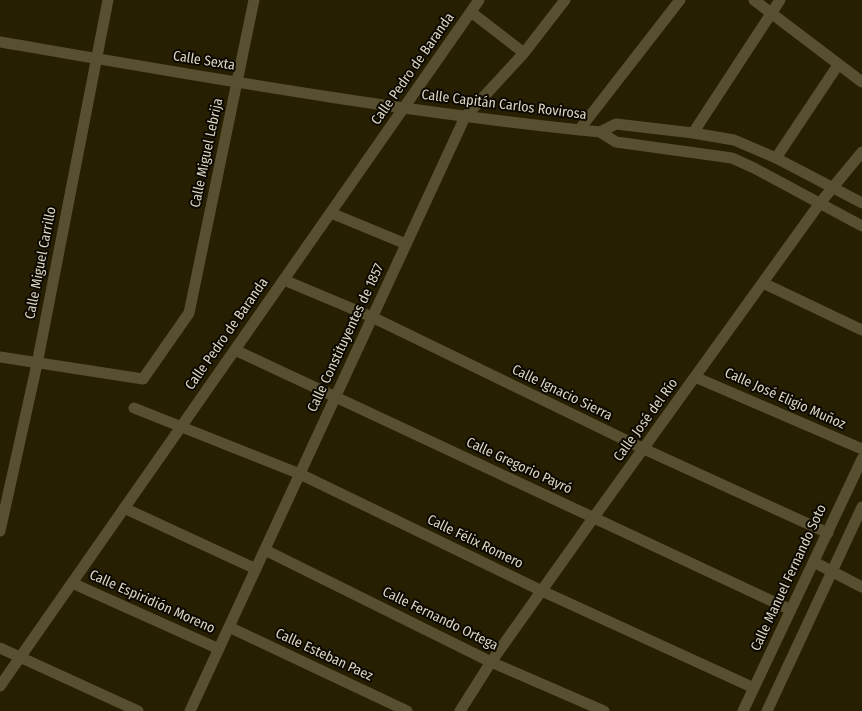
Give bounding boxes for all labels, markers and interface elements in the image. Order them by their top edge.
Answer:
street label: Calle Pedro de Baranda [368,10,458,128]
street label: Calle Sexta [172,48,236,74]
street label: Calle Capitán Carlos Rovirosa [421,87,587,123]
street label: Calle Miguel Lebrija [187,97,227,209]
street label: Calle Miguel Carrillo [22,205,60,321]
street label: Calle Constituyentes de 1857 [304,261,388,415]
street label: Calle Pedro de Baranda [182,275,272,393]
street label: Calle Ignacio Sierra [509,361,615,425]
street label: Calle José Eligio Muñoz [722,365,848,433]
street label: Calle José del Río [610,375,682,465]
street label: Calle Gregorio Payró [463,434,575,498]
street label: Calle Manuel Fernando Soto [748,502,830,654]
street label: Calle Félix Romero [424,511,526,573]
street label: Calle Espiridión Moreno [87,567,217,637]
street label: Calle Fernando Ortega [379,584,501,654]
street label: Calle Esteban Paez [273,625,375,685]

